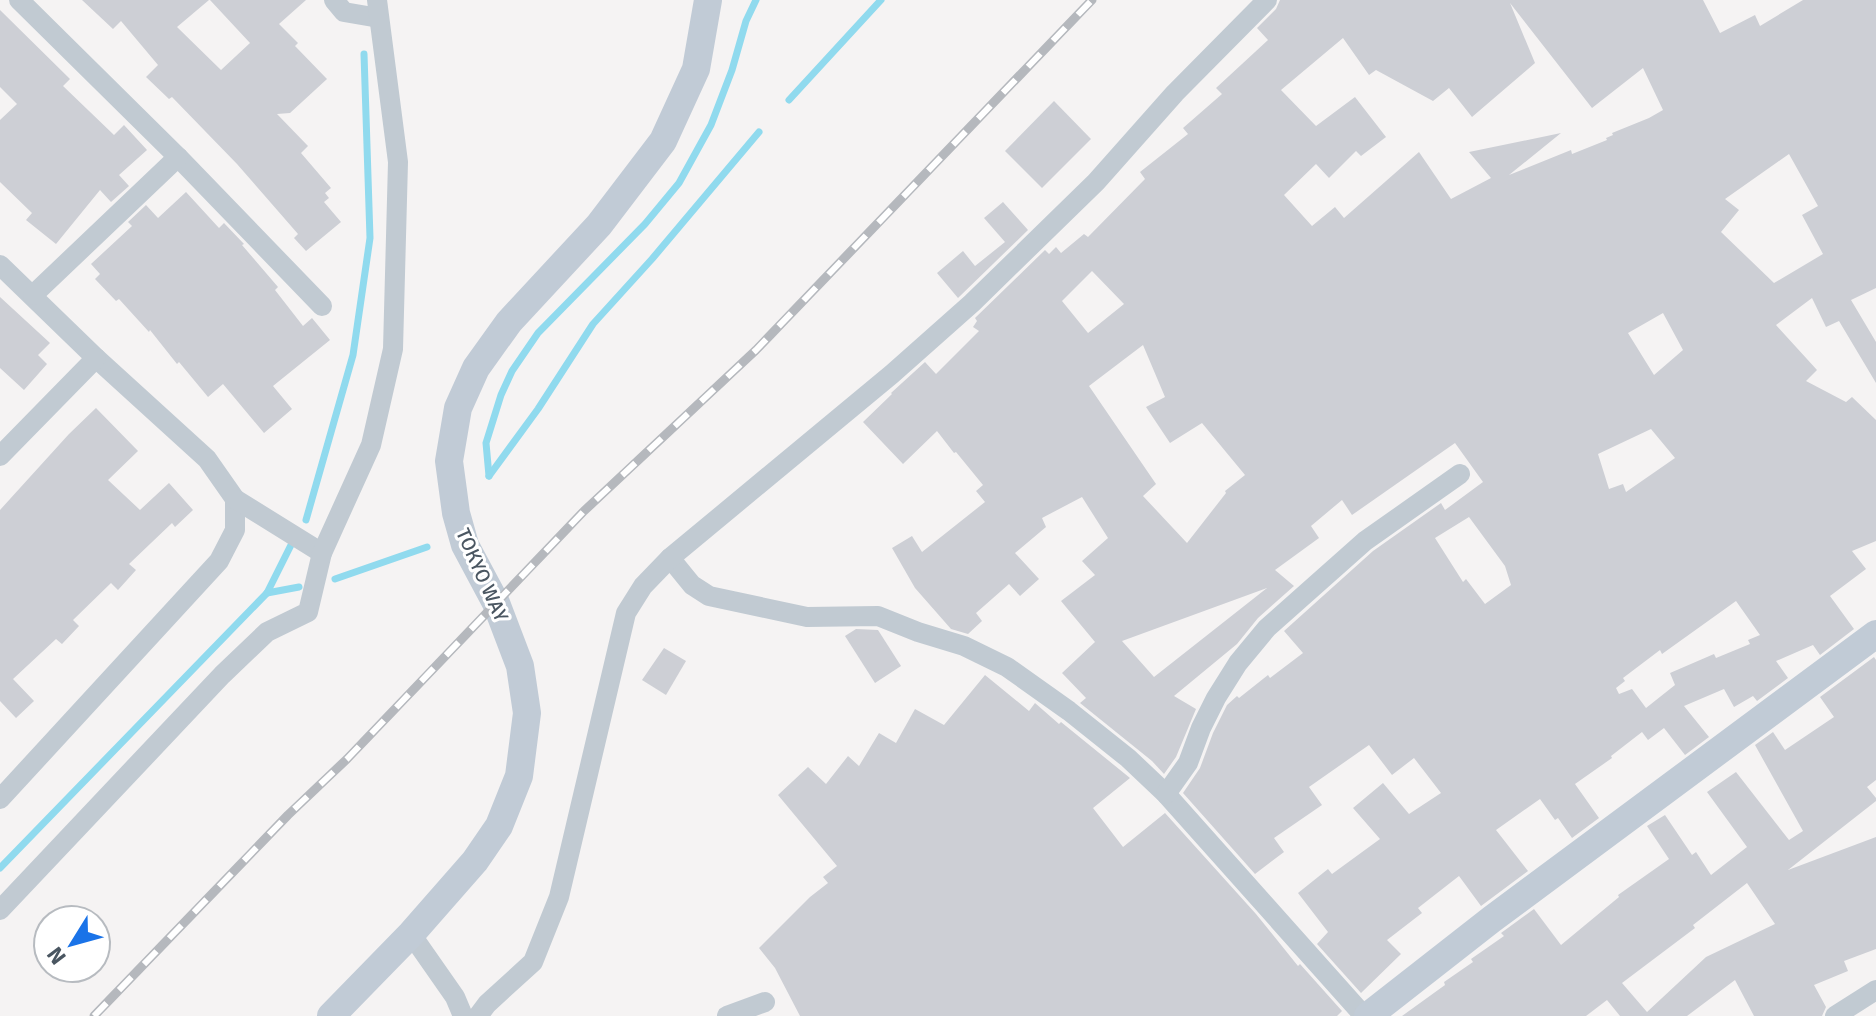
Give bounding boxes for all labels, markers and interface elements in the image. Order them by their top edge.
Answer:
street label: TOKYO WAY [450,525,514,625]
north arrow [32,904,112,984]
text: N [41,941,72,970]

